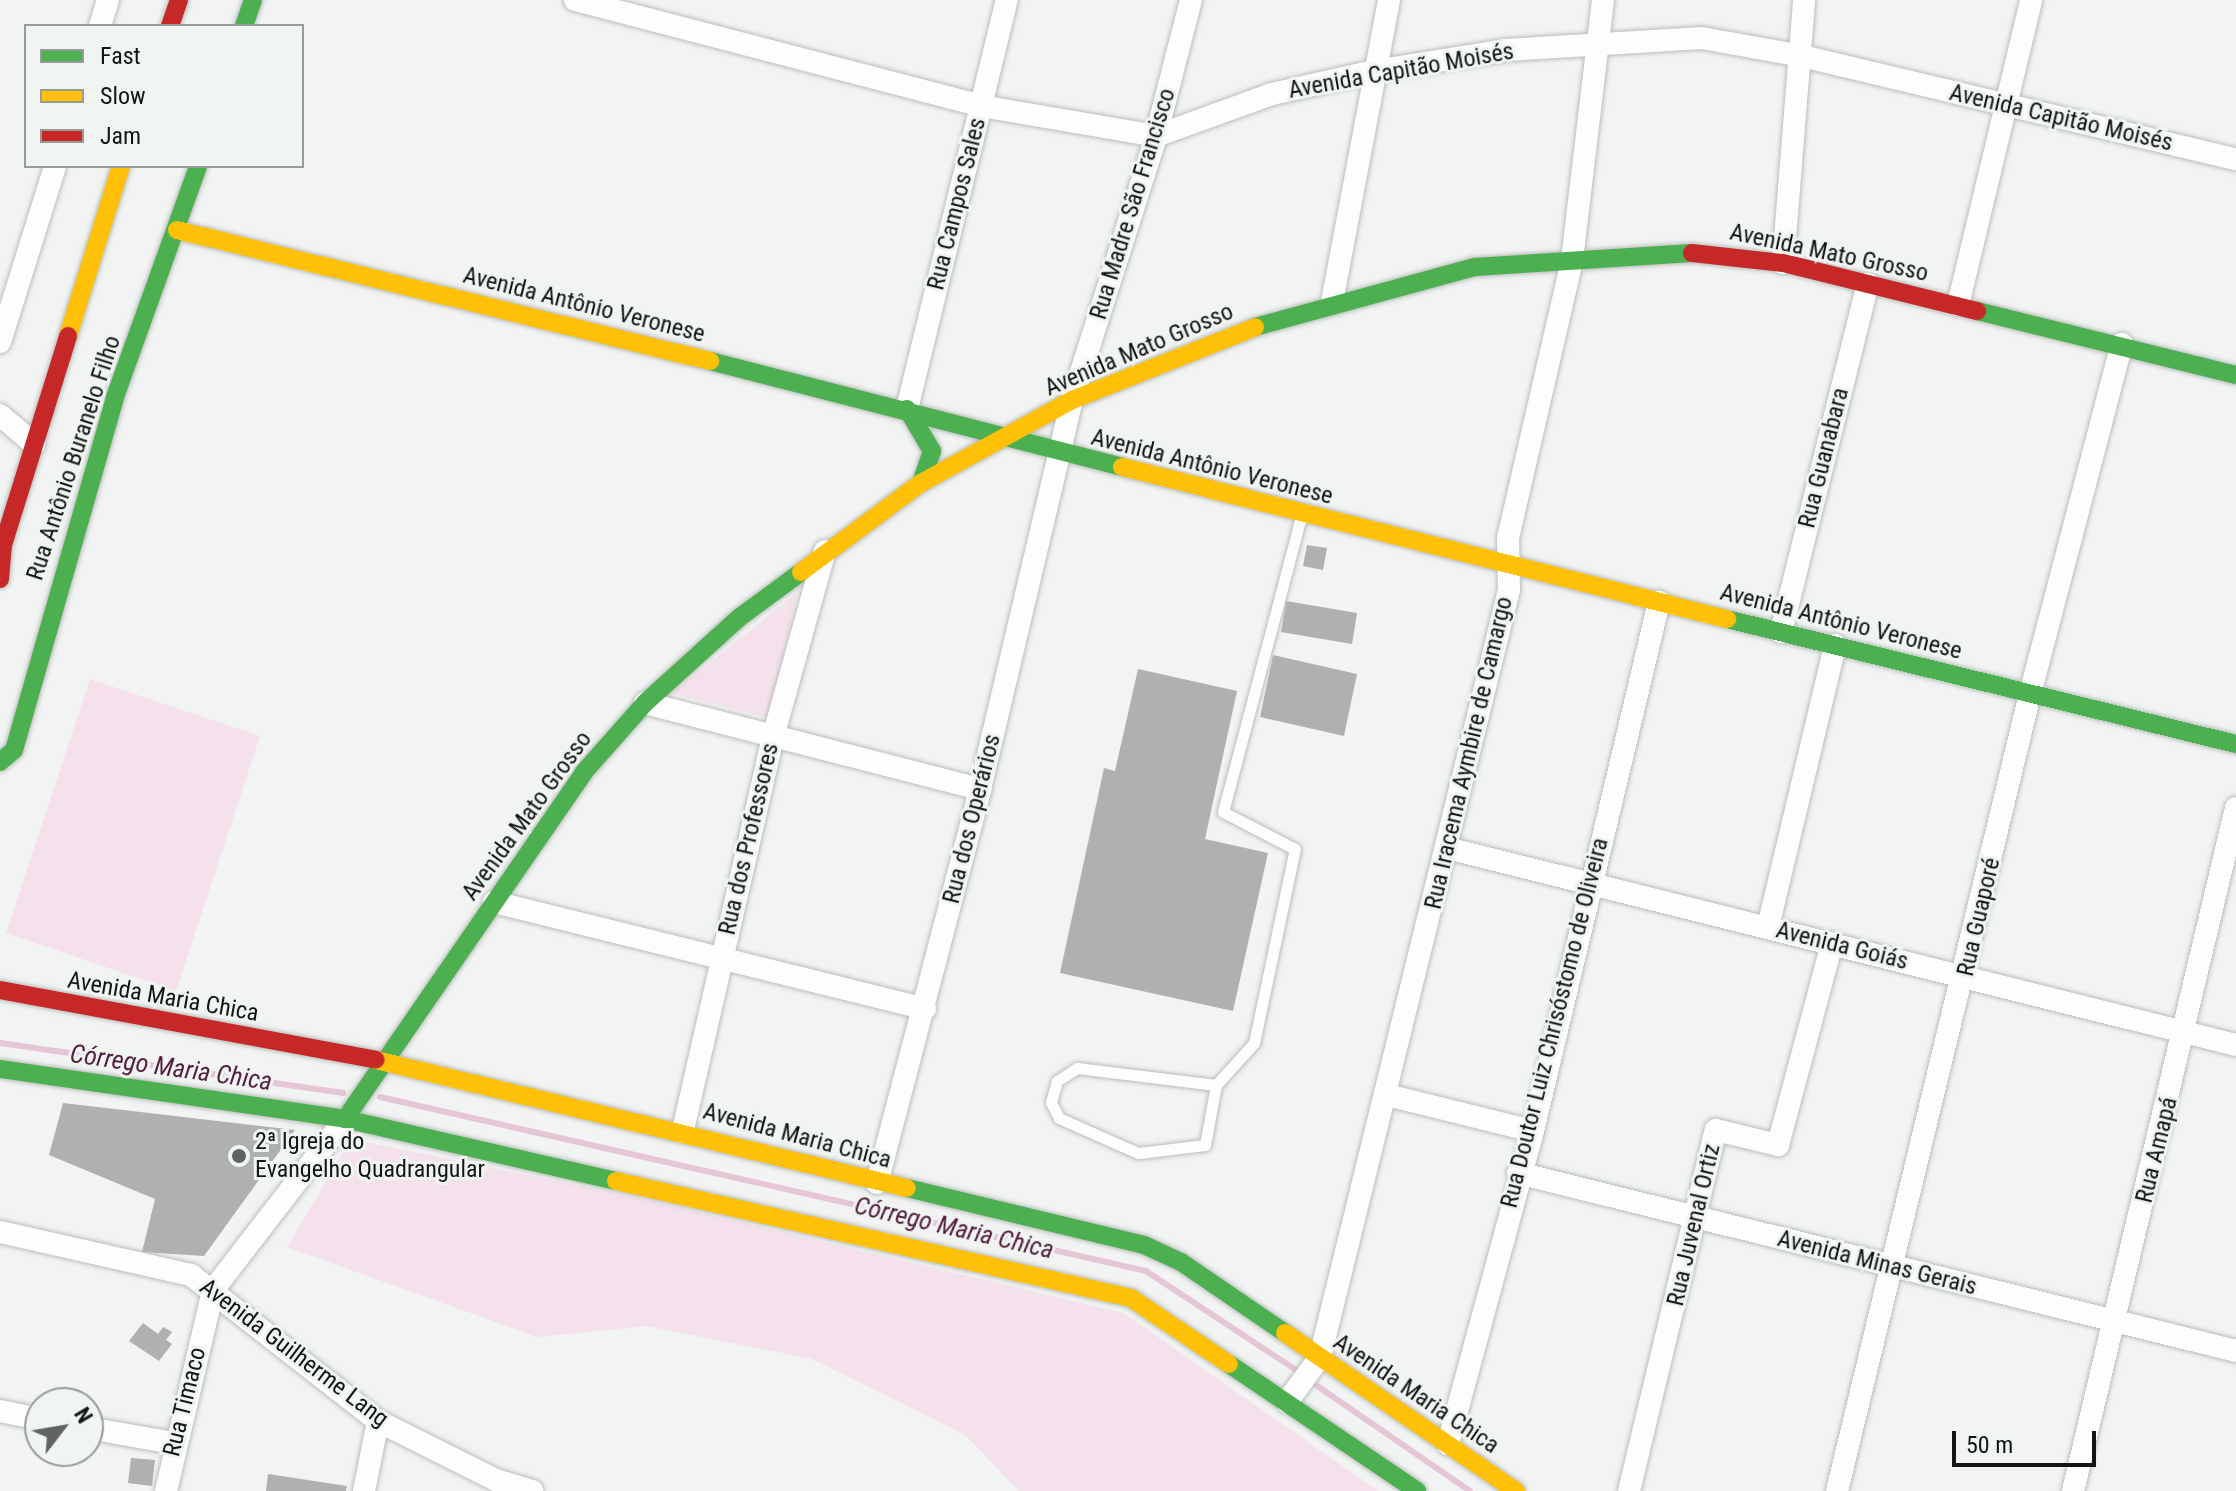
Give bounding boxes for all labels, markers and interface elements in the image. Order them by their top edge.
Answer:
legend [24,24,304,168]
street label: Avenida Capitão Moisés [1286,37,1516,105]
text: Fast [100,42,141,70]
street label: Avenida Capitão Moisés [1947,78,2175,158]
text: Slow [100,82,146,110]
street label: Rua Madre São Francisco [1084,85,1182,323]
street label: Rua Campos Sales [922,115,992,293]
text: Jam [100,122,141,150]
street label: Avenida Mato Grosso [1727,218,1931,288]
street label: Avenida Antônio Veronese [460,261,708,349]
street label: Avenida Mato Grosso [1040,297,1238,403]
street label: Rua Antônio Buranelo Filho [21,332,127,584]
street label: Rua Guanabara [1793,385,1855,531]
street label: Avenida Antônio Veronese [1088,423,1336,511]
street label: Avenida Antônio Veronese [1717,578,1965,666]
street label: Rua Iracema Aymbire de Camargo [1419,594,1519,912]
street label: Avenida Mato Grosso [456,726,598,906]
street label: Rua dos Operários [937,731,1007,907]
street label: Rua dos Professores [713,740,785,938]
street label: Rua Doutor Luiz Chrisóstomo de Oliveira [1495,835,1615,1211]
street label: Rua Guaporé [1951,855,2007,979]
street label: Avenida Goiás [1773,916,1911,976]
street label: Avenida Maria Chica [65,966,261,1028]
water label: Córrego Maria Chica [68,1038,274,1098]
street label: Rua Amapá [2130,1094,2184,1206]
street label: Avenida Maria Chica [700,1097,894,1175]
place label: 2ª Igreja do Evangelho Quadrangular [255,1128,485,1184]
street label: Rua Juvenal Ortiz [1661,1141,1727,1309]
marker: 2ª Igreja do Evangelho Quadrangular [230,1147,248,1165]
water label: Córrego Maria Chica [851,1190,1057,1266]
street label: Avenida Minas Gerais [1775,1224,1979,1302]
street label: Avenida Guilherme Lang [194,1273,394,1433]
street label: Avenida Maria Chica [1328,1328,1504,1460]
street label: Rua Timaco [157,1344,213,1460]
north arrow [24,1387,104,1467]
text: N [69,1403,97,1428]
scale bar [1956,1415,2100,1465]
text: 50 m [1966,1431,2013,1459]

